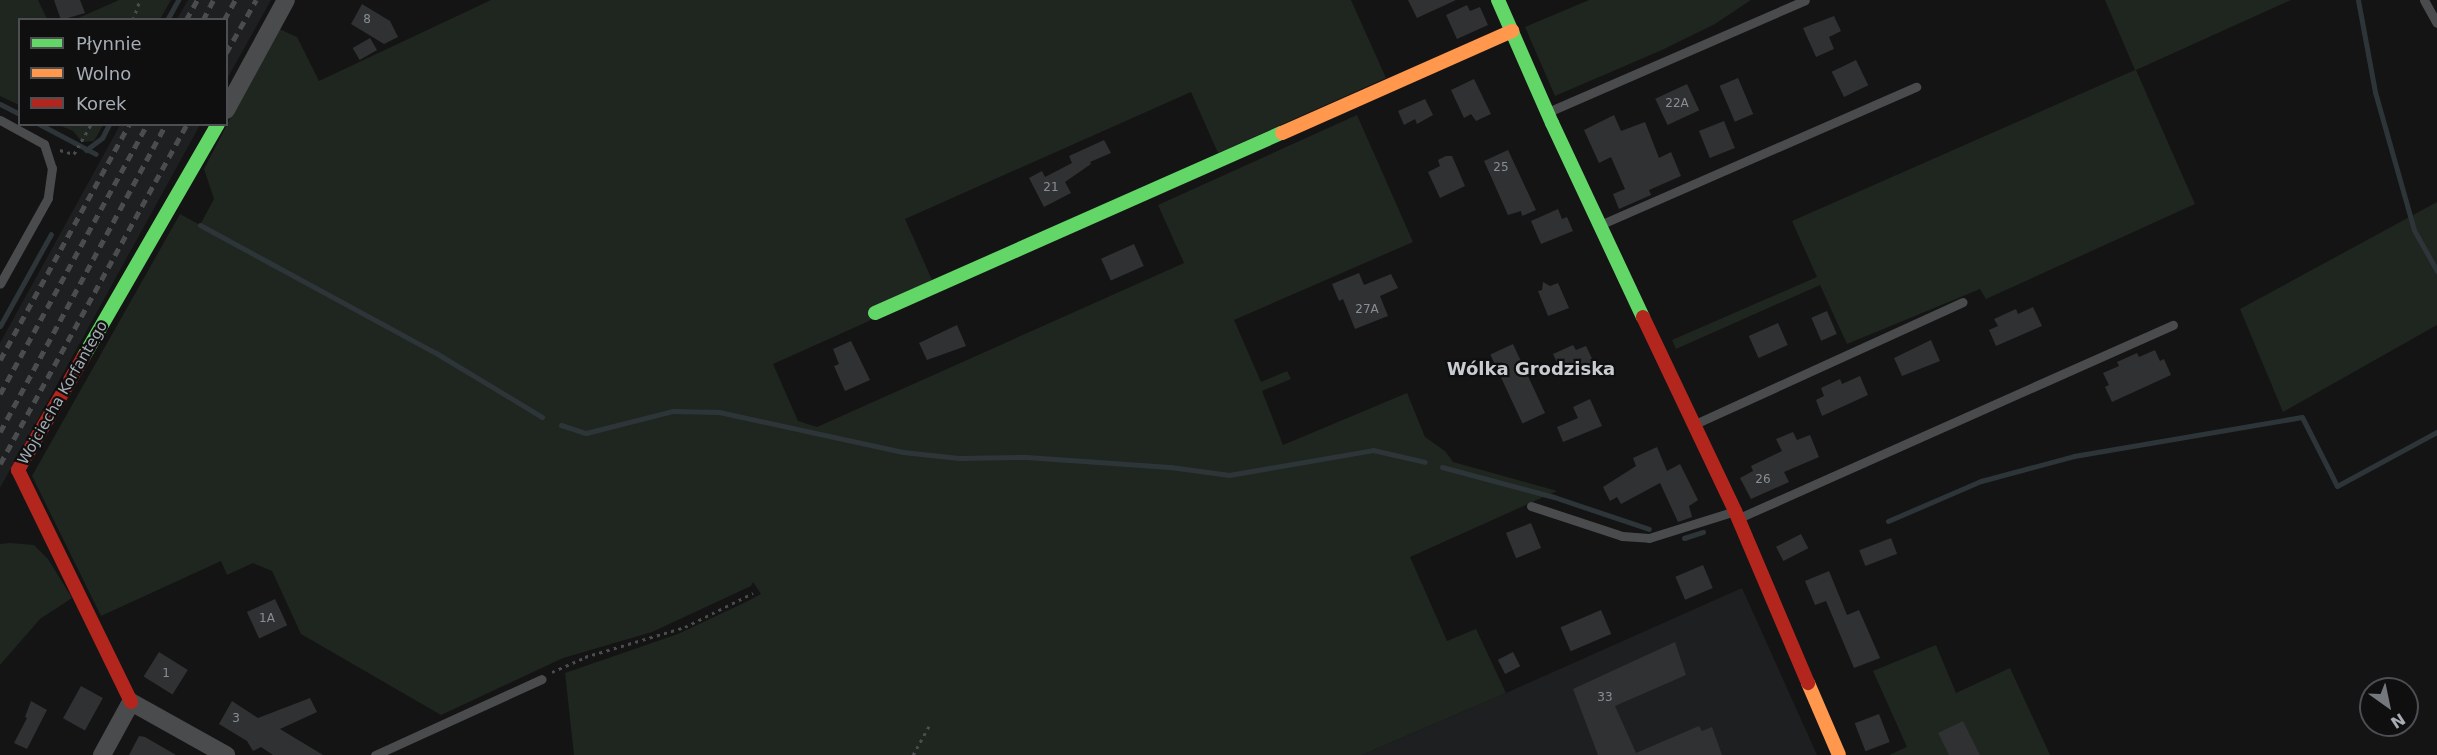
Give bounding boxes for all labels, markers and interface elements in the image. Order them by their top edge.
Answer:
house number: 8 [363,13,371,27]
legend [18,18,228,126]
text: Płynnie [76,33,142,54]
text: Wolno [76,63,131,84]
text: Korek [76,93,126,114]
house number: 22A [1665,97,1689,111]
house number: 25 [1493,161,1509,175]
house number: 21 [1043,181,1059,195]
house number: 27A [1355,303,1379,317]
street label: Wojciecha Korfantego [14,318,112,468]
district label: Wólka Grodziska [1447,358,1615,380]
house number: 26 [1755,473,1771,487]
house number: 1A [259,612,275,626]
house number: 1 [162,667,170,681]
north arrow [2359,677,2419,737]
house number: 33 [1597,691,1613,705]
text: N [2387,709,2409,732]
house number: 3 [232,712,240,726]

